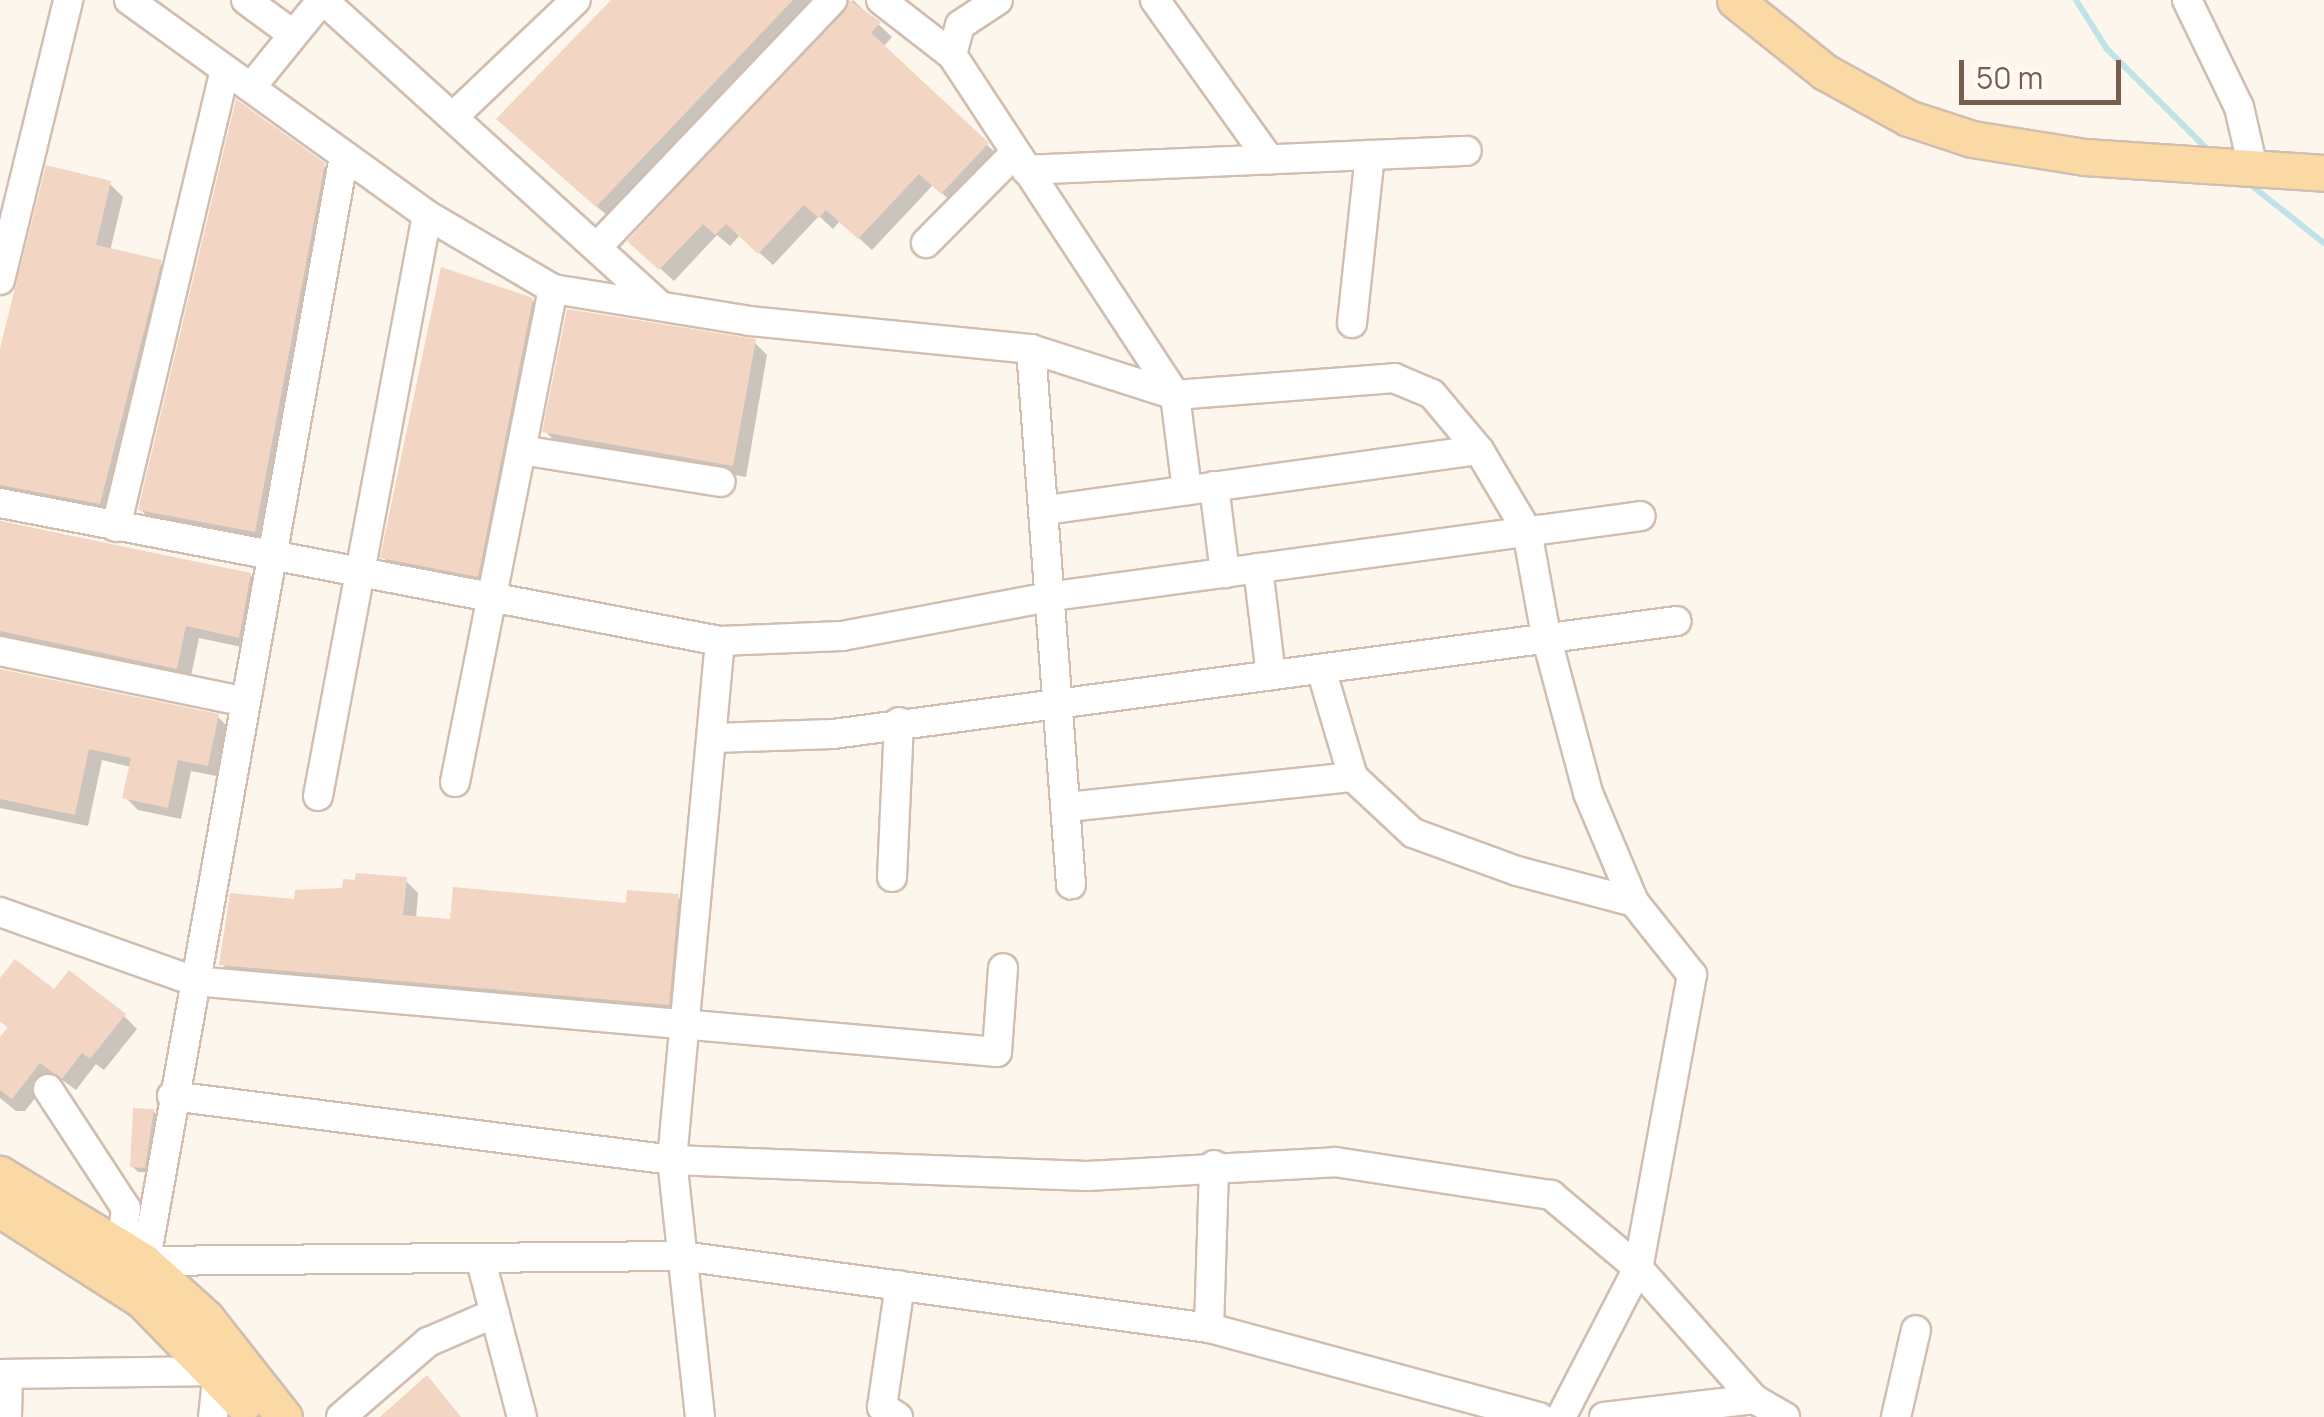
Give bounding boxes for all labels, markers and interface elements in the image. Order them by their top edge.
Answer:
scale bar [1964,40,2126,102]
text: 50 m [1976,57,2043,98]

